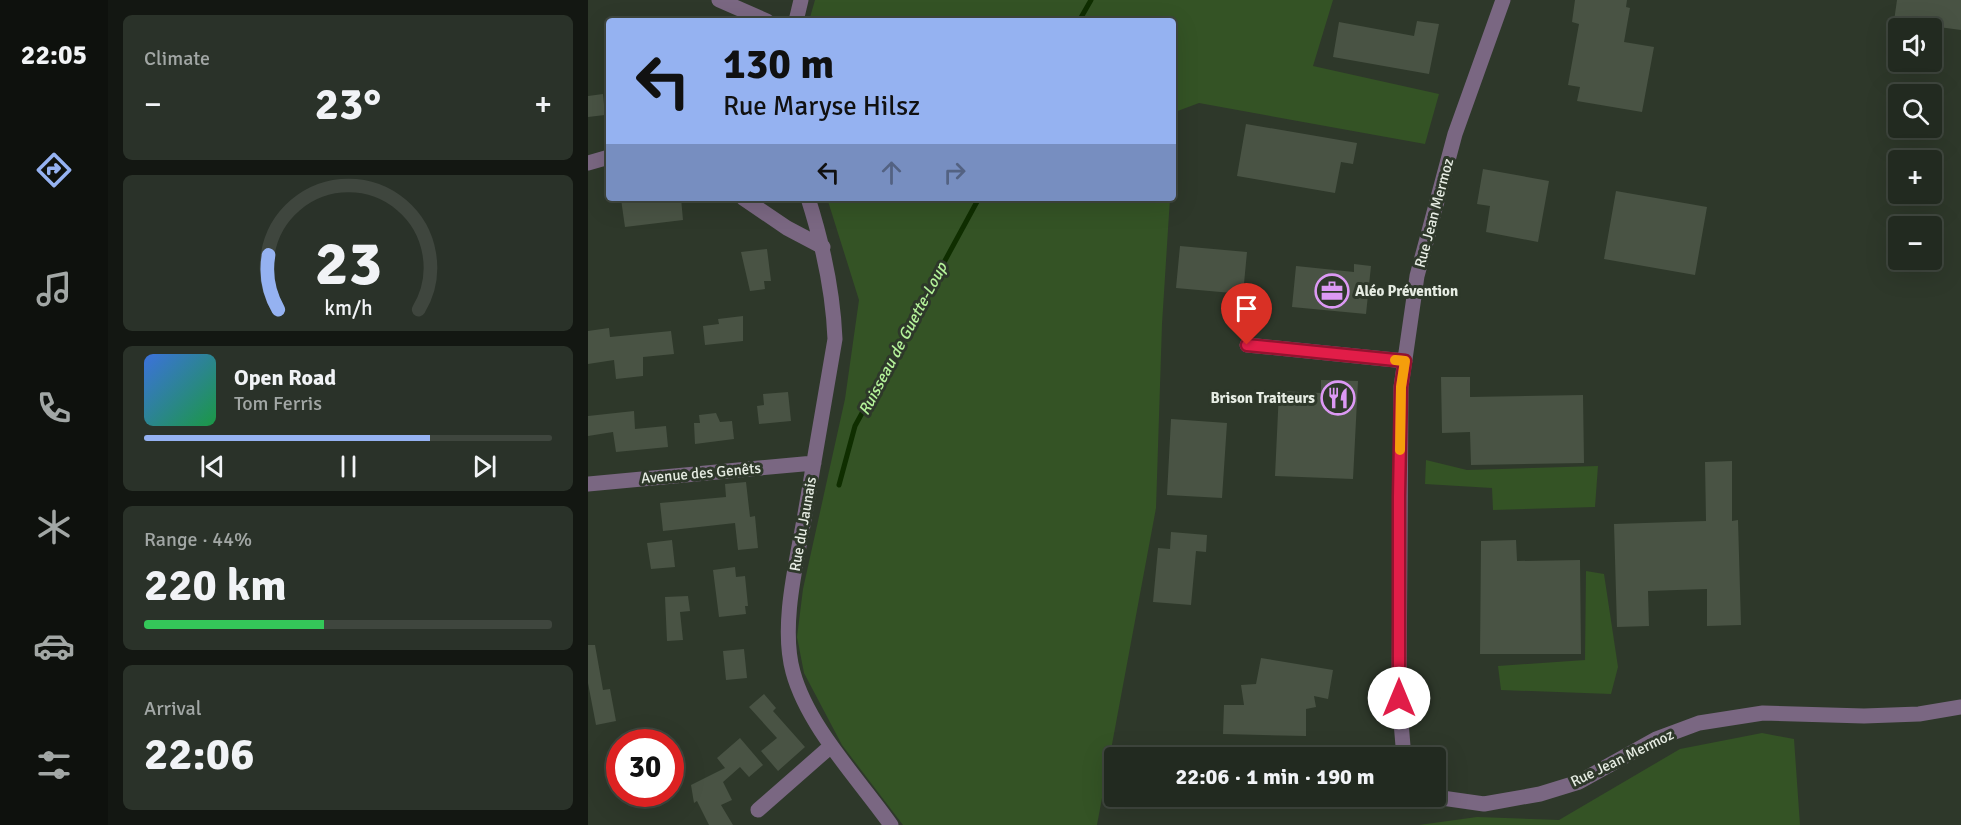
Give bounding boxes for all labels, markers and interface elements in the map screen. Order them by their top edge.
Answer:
map controls [1888,18,1942,270]
button: sound [1888,18,1942,72]
text: 22:05 [21,39,87,72]
text: 130 m [723,39,834,90]
icon: left [624,42,702,120]
text: Climate [144,46,210,71]
text: 23° [315,77,381,132]
text: − [144,84,162,125]
text: + [534,84,552,125]
button: search [1888,84,1942,138]
text: Rue Maryse Hilsz [723,90,920,123]
icon: directions [33,149,75,191]
button: + [1888,150,1942,204]
icon: left [812,156,845,189]
icon: ahead [875,156,908,189]
icon: right [938,156,971,189]
street label: Rue Jean Mermoz [1411,156,1457,270]
button: − [1888,216,1942,270]
text: 23 [314,225,382,302]
water label: Ruisseau de Guette-Loup [854,258,952,419]
icon: music [33,268,75,310]
office icon: Aléo Prévention [1314,273,1350,309]
place label: Aléo Prévention [1355,282,1458,300]
pin [1221,283,1272,345]
icon: arrive [1230,292,1263,325]
text: km/h [324,295,372,321]
text: Open Road [234,364,336,391]
restaurant icon: Brison Traiteurs [1320,380,1356,416]
icon: phone [33,387,75,429]
place label: Brison Traiteurs [1210,389,1315,407]
text: Tom Ferris [234,391,322,416]
icon: previous [196,450,229,483]
icon: pause [332,450,365,483]
icon: next [468,450,501,483]
street label: Avenue des Genêts [640,459,762,487]
street label: Rue du Jaunais [786,475,820,573]
icon: climate [33,506,75,548]
text: Range · 44% [144,527,252,552]
text: 220 km [144,558,287,613]
icon: car [33,625,75,667]
position arrow [1367,666,1431,730]
text: Arrival [144,696,202,721]
street label: Rue Jean Mermoz [1568,725,1677,791]
text: 22:06 [144,727,254,782]
speed limit sign: 30 [606,729,684,807]
icon: filters [33,744,75,786]
text: 22:06 · 1 min · 190 m [1175,763,1375,790]

